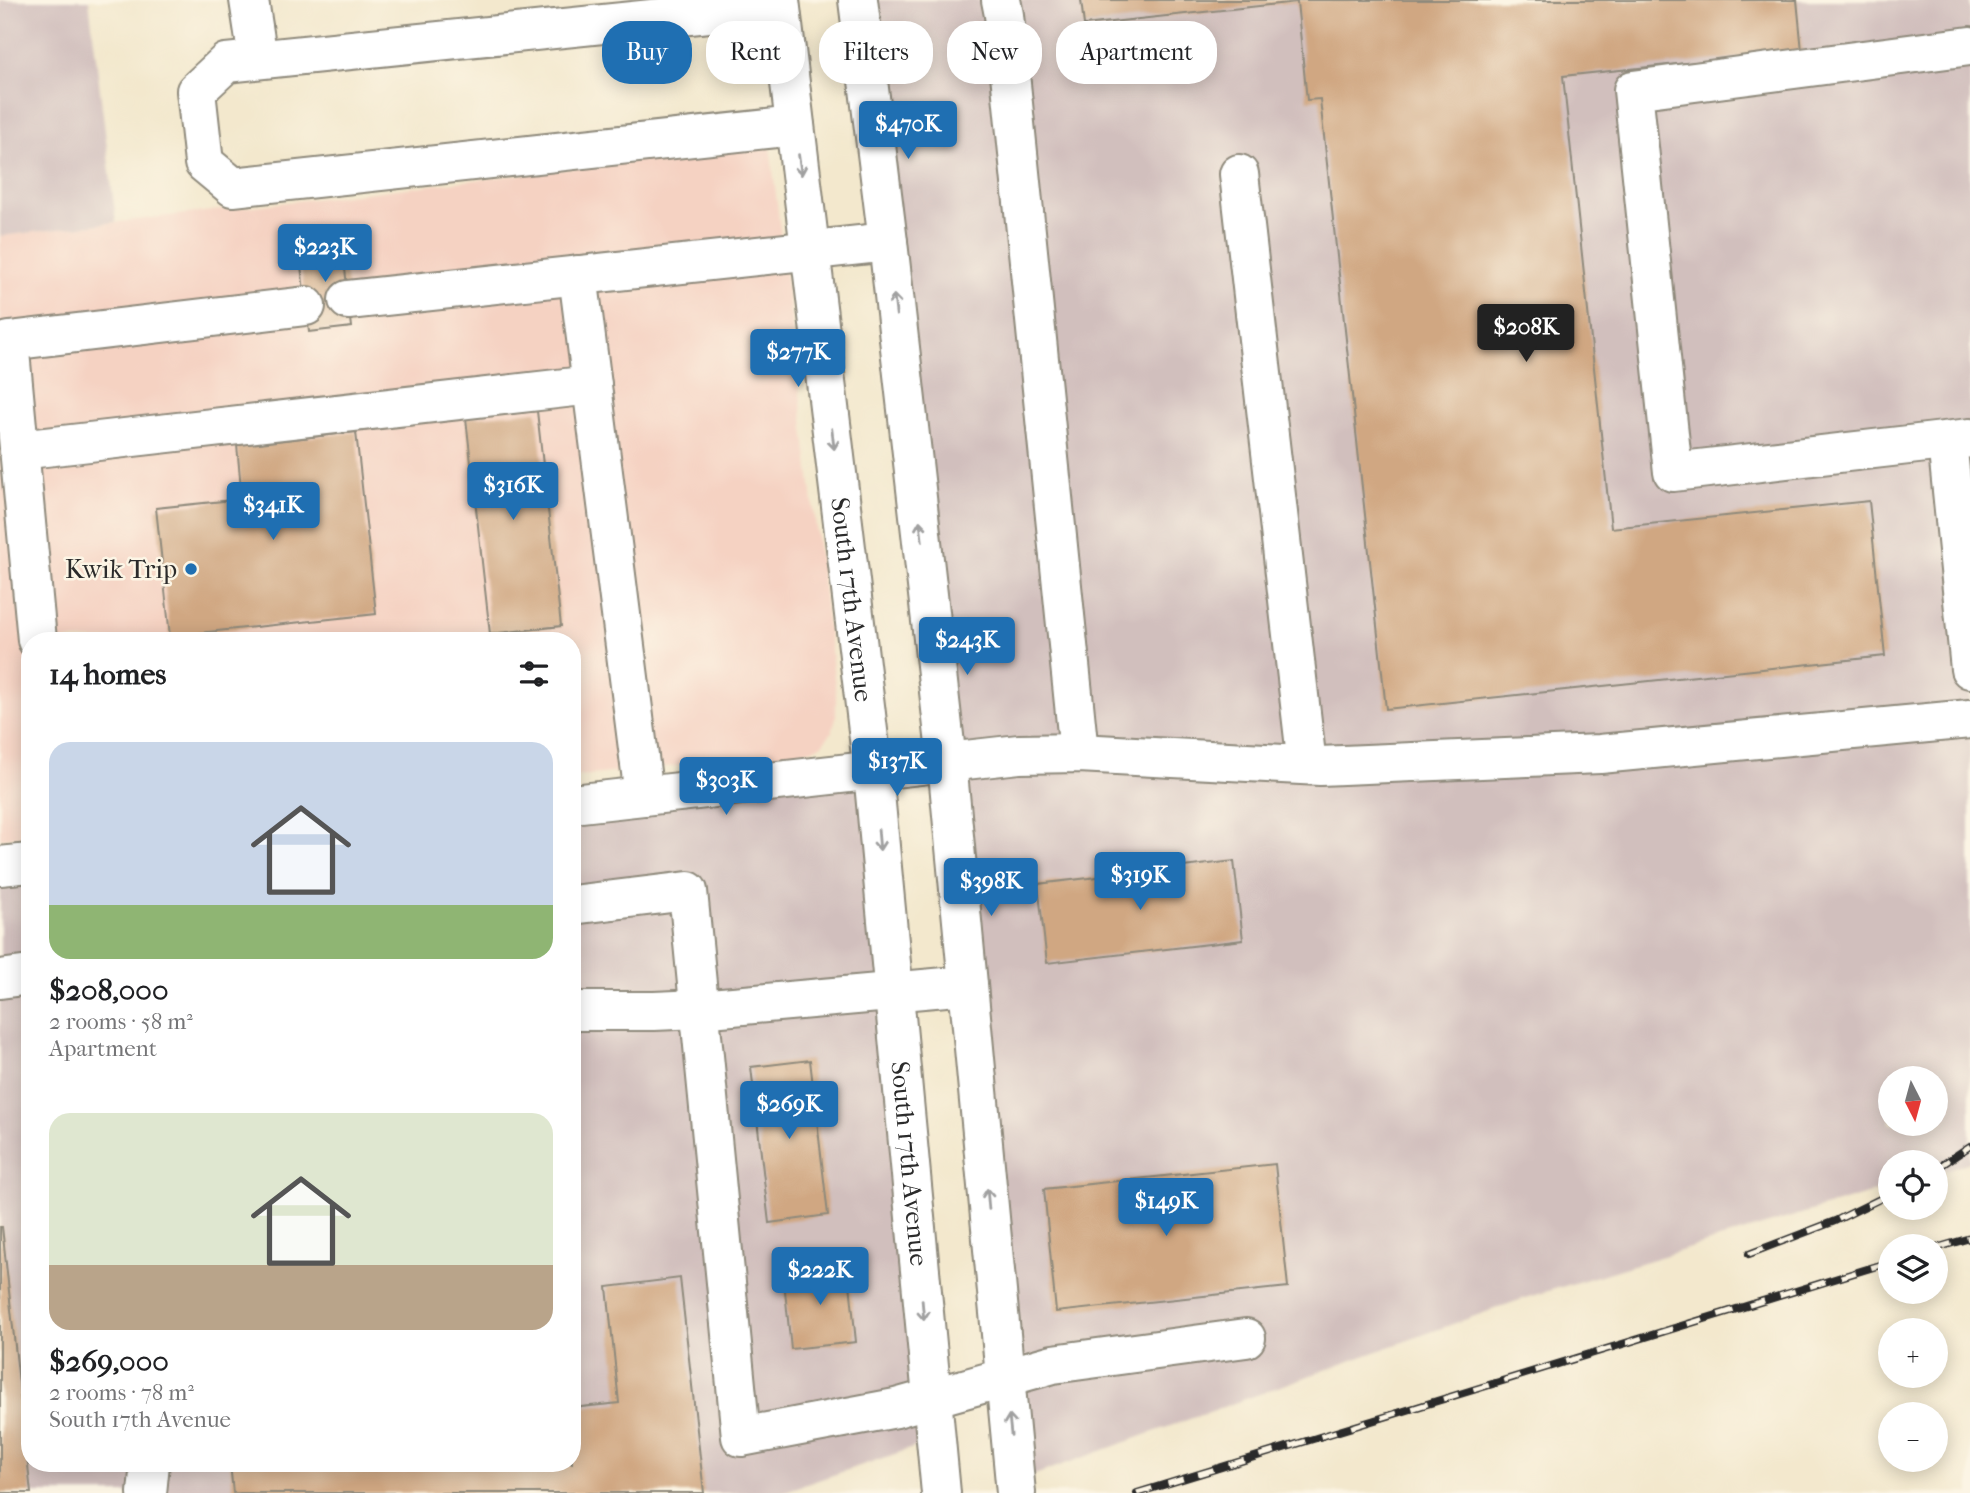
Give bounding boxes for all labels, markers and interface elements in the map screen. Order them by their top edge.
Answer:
chip: Buy [602,21,692,84]
chip: Rent [706,21,805,84]
chip: Filters [819,21,933,84]
chip: New [947,21,1042,84]
chip: Apartment [1056,21,1217,84]
pin: $470K [859,102,957,161]
text: $470K [875,110,941,137]
one-way arrow [794,153,807,176]
pin: $223K [276,224,374,284]
text: $223K [294,233,356,260]
one-way arrow [889,294,902,317]
pin: $208K [1477,304,1575,364]
text: $208K [1493,313,1559,340]
pin: $277K [749,330,847,389]
text: $277K [766,338,830,365]
one-way arrow [827,428,840,450]
pin: $316K [464,462,562,522]
text: $316K [483,471,543,498]
pin: $341K [224,482,322,542]
text: $341K [243,491,303,518]
street label: South 17th Avenue [825,496,880,704]
one-way arrow [914,520,927,543]
place label: Kwik Trip [65,554,177,585]
marker: Kwik Trip [183,561,199,577]
pin: $243K [918,618,1016,677]
text: $243K [935,626,999,653]
icon: filters [515,655,553,693]
text: 14 homes [49,657,166,692]
pin: $137K [848,738,946,798]
text: $137K [868,747,926,774]
pin: $303K [677,758,775,817]
text: $303K [696,766,756,793]
icon: home [238,787,364,913]
one-way arrow [873,828,886,850]
pin: $319K [1091,852,1189,912]
pin: $398K [942,858,1040,918]
text: $319K [1110,861,1170,888]
text: $398K [960,867,1022,894]
text: $208,000 [49,973,168,1008]
text: 2 rooms · 58 m² [49,1008,193,1035]
text: Apartment [49,1035,157,1062]
street label: South 17th Avenue [885,1060,935,1268]
north arrow [1878,1066,1948,1136]
map controls [1878,1066,1948,1472]
pin: $269K [740,1082,838,1141]
text: $269K [756,1090,822,1117]
button: locate [1878,1150,1948,1220]
icon: home [238,1158,364,1284]
pin: $149K [1117,1178,1215,1238]
text: $149K [1134,1187,1198,1214]
one-way arrow [981,1188,994,1210]
button: layers [1878,1234,1948,1304]
pin: $222K [771,1248,869,1307]
text: $222K [788,1256,852,1283]
one-way arrow [917,1298,930,1321]
button: + [1878,1318,1948,1388]
text: $269,000 [49,1344,169,1379]
text: 2 rooms · 78 m² [49,1379,194,1406]
button: − [1878,1402,1948,1472]
text: South 17th Avenue [49,1406,231,1433]
one-way arrow [1003,1414,1016,1437]

